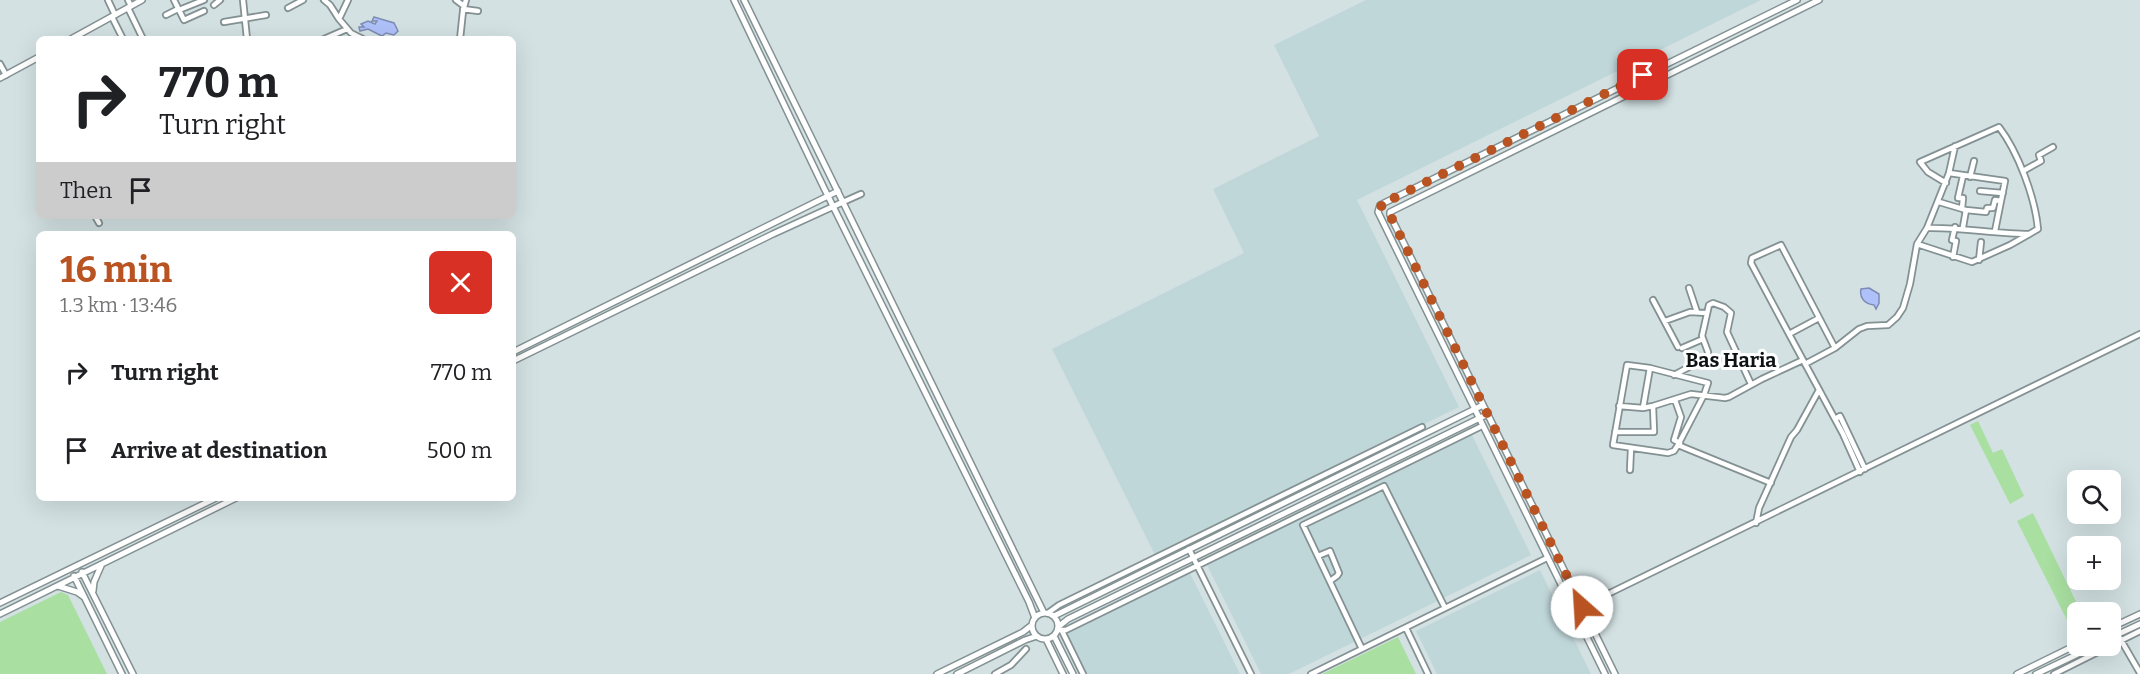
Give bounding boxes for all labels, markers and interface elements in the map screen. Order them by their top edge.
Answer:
pin [1617,49,1668,100]
text: 770 m [159,58,278,108]
icon: arrive [1626,58,1659,91]
icon: right [60,60,138,138]
text: Turn right [159,109,286,141]
icon: arrive [124,174,157,207]
text: Then [60,177,112,204]
text: 16 min [60,248,172,292]
button: close [429,251,492,314]
text: 1.3 km · 13:46 [60,293,177,317]
district label: Bas Haria [1686,348,1776,372]
icon: right [60,356,93,389]
text: Turn right [111,359,219,386]
text: 770 m [431,359,492,386]
icon: arrive [60,434,93,467]
text: Arrive at destination [111,437,327,464]
text: 500 m [427,437,492,464]
map controls [2067,470,2121,656]
button: search [2067,470,2121,524]
button: + [2067,536,2121,590]
position arrow [1550,575,1614,639]
button: − [2067,602,2121,656]

